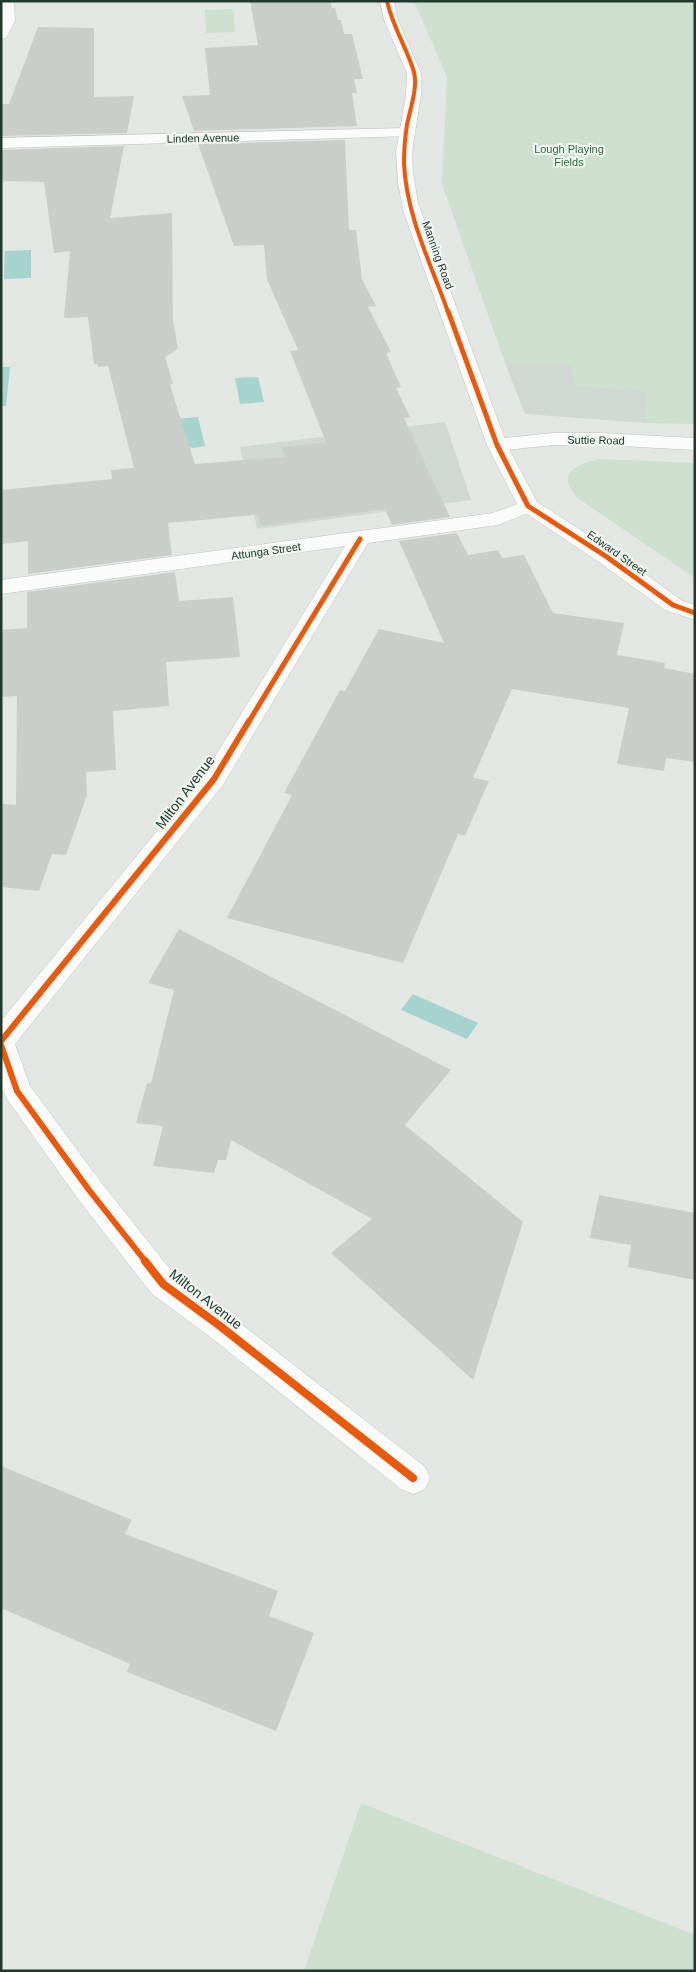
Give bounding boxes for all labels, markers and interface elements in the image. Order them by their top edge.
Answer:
street label: Linden Avenue [167,131,239,145]
park label: Lough Playing Fields [534,143,604,168]
street label: Manning Road [420,219,456,291]
street label: Suttie Road [567,433,625,447]
street label: Edward Street [585,528,649,578]
street label: Attunga Street [230,540,302,562]
street label: Milton Avenue [152,752,218,832]
street label: Milton Avenue [167,1266,246,1332]

